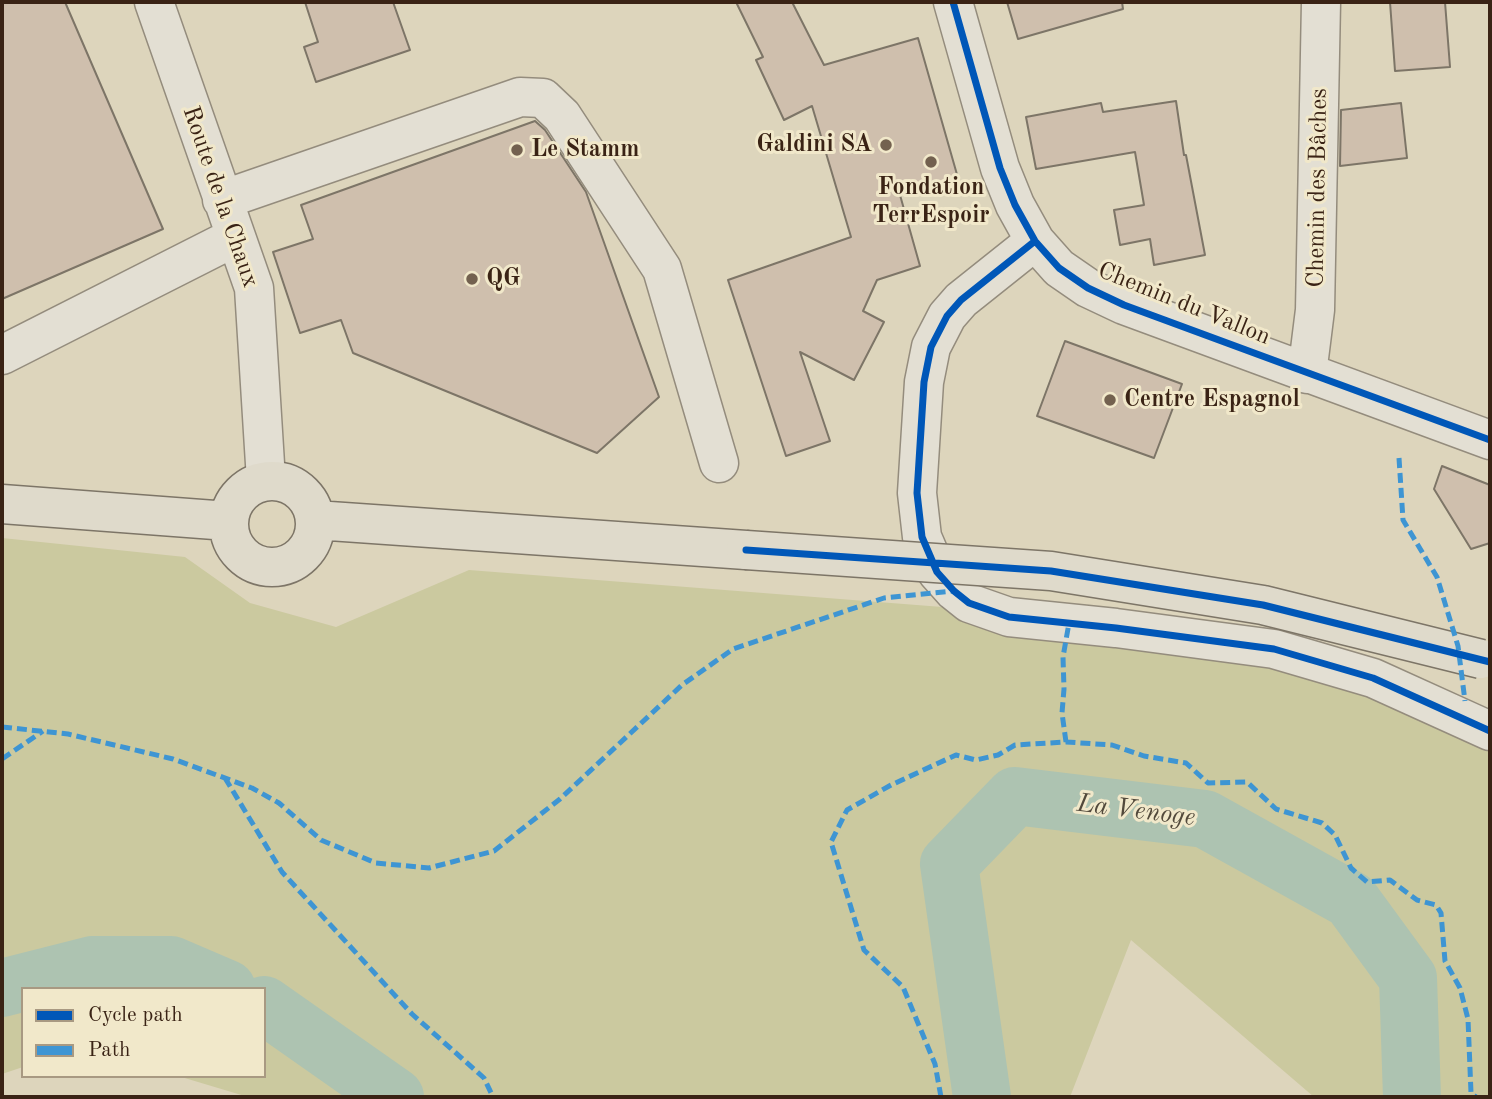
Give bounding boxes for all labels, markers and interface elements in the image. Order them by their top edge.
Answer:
street label: Chemin des Bâches [1302,88,1334,288]
street label: Route de la Chaux [176,103,264,291]
place label: Galdini SA [756,131,872,159]
place label: Le Stamm [531,136,639,164]
marker: Galdini SA [878,137,894,153]
marker: Le Stamm [509,142,525,158]
marker: Fondation TerrEspoir [923,154,939,170]
place label: Fondation TerrEspoir [872,174,990,230]
street label: Chemin du Vallon [1093,256,1275,352]
place label: QG [486,265,520,293]
marker: QG [464,271,480,287]
place label: Centre Espagnol [1124,386,1300,414]
marker: Centre Espagnol [1102,392,1118,408]
water label: La Venoge [1075,788,1197,834]
legend [21,987,266,1078]
text: Cycle path [88,1005,183,1026]
text: Path [88,1040,131,1061]

